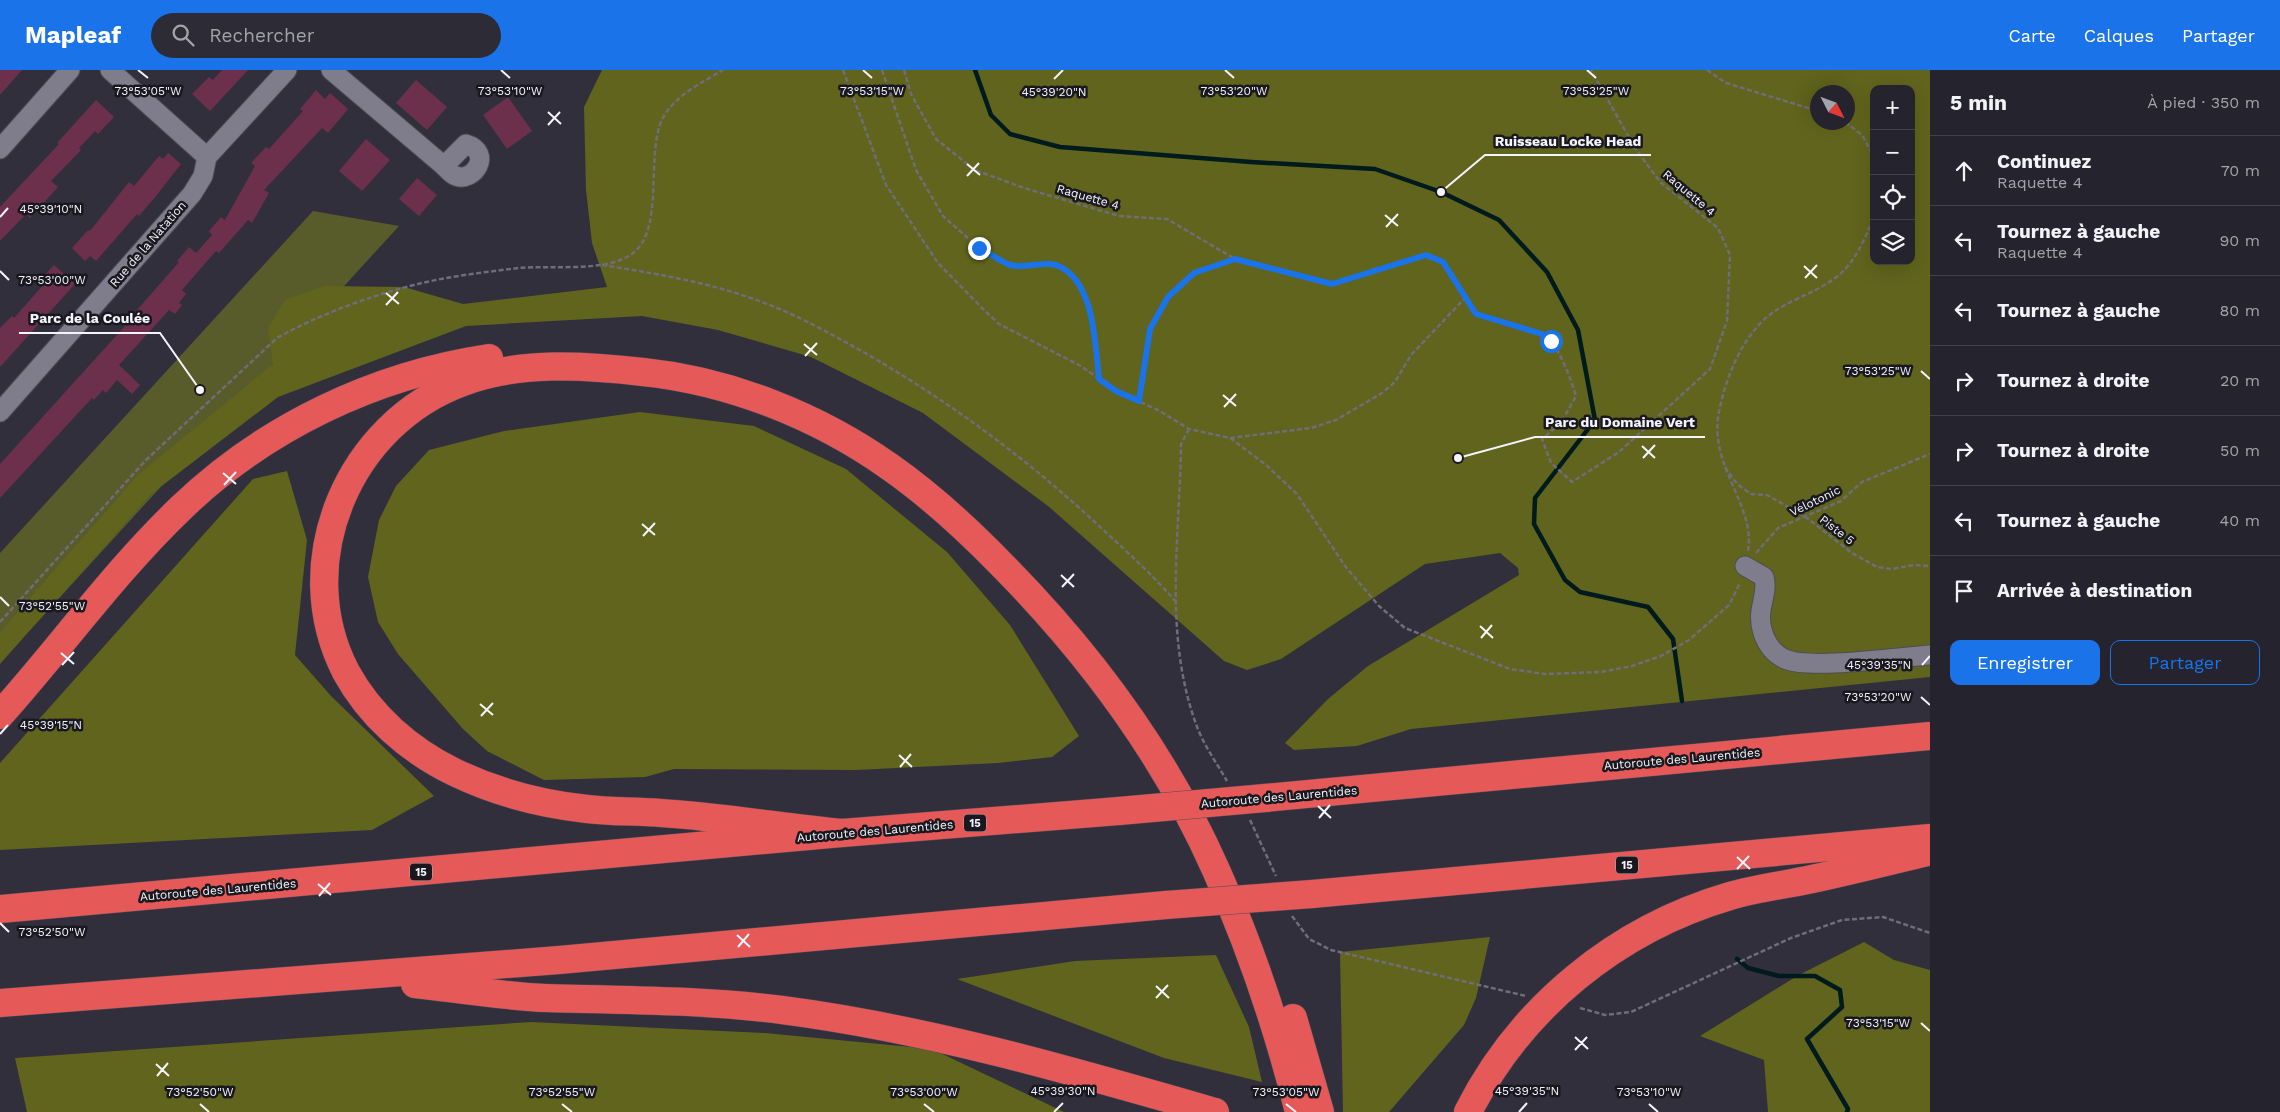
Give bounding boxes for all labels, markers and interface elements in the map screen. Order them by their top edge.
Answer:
search box [151,13,501,58]
text: Mapleaf [25,21,121,49]
icon: search [169,21,197,49]
text: Rechercher [209,24,315,47]
text: Carte [2008,25,2056,46]
text: Calques [2084,25,2154,46]
text: Partager [2182,25,2255,46]
text: 73°53'05"W [115,84,182,98]
text: 73°53'10"W [478,84,543,98]
text: 73°53'15"W [840,84,904,98]
text: 73°53'20"W [1201,84,1268,98]
text: 73°53'25"W [1563,84,1630,98]
text: 45°39'20"N [1021,85,1087,99]
north arrow [1810,85,1855,130]
map controls [1870,85,1915,265]
button: + [1870,85,1915,130]
text: 5 min [1950,90,2007,115]
text: À pied · 350 m [2147,93,2260,112]
callout: Ruisseau Locke Head [1485,126,1651,155]
button: − [1870,130,1915,175]
text: Ruisseau Locke Head [1495,133,1641,149]
text: Continuez [1997,150,2091,173]
icon: ahead [1950,157,1978,185]
text: 70 m [2221,161,2260,180]
street label: Raquette 4 [1660,167,1718,219]
text: Raquette 4 [1997,173,2082,192]
button: locate [1870,175,1915,220]
street label: Raquette 4 [1055,181,1121,213]
street label: Rue de la Natation [107,198,189,290]
text: 45°39'10"N [20,202,82,216]
button: layers [1870,220,1915,265]
text: Tournez à gauche [1997,220,2160,243]
icon: left [1950,227,1978,255]
text: 90 m [2219,231,2260,250]
route end [968,237,991,260]
text: Raquette 4 [1997,243,2082,262]
text: 73°53'00"W [18,273,86,287]
icon: left [1950,297,1978,325]
text: Tournez à gauche [1997,299,2160,322]
text: 80 m [2219,301,2260,320]
callout: Parc de la Coulée [19,304,160,333]
text: Parc de la Coulée [30,310,150,326]
route start [1540,330,1563,353]
text: 73°53'25"W [1845,364,1912,378]
icon: right [1950,367,1978,395]
text: Tournez à droite [1997,369,2149,392]
text: 20 m [2220,371,2260,390]
callout: Parc du Domaine Vert [1535,408,1705,437]
text: Parc du Domaine Vert [1545,414,1695,430]
icon: right [1950,437,1978,465]
text: Tournez à droite [1997,439,2149,462]
text: 50 m [2220,441,2260,460]
street label: Vélotonic [1787,483,1843,519]
icon: left [1950,507,1978,535]
text: Tournez à gauche [1997,509,2160,532]
text: 40 m [2220,511,2260,530]
street label: Piste 5 [1817,512,1857,548]
icon: arrive [1950,577,1978,605]
text: Arrivée à destination [1997,579,2192,602]
text: 73°52'55"W [19,599,86,613]
button: Enregistrer [1950,640,2100,685]
button: Partager [2110,640,2260,685]
text: 45°39'35"N [1847,658,1911,672]
text: 73°53'20"W [1845,690,1912,704]
text: 45°39'15"N [20,718,82,732]
street label: Autoroute des Laurentides [1603,745,1761,773]
street label: Autoroute des Laurentides [1200,783,1358,811]
road number: 15 [964,814,986,831]
street label: Autoroute des Laurentides [796,817,954,845]
road number: 15 [1616,856,1638,874]
road number: 15 [410,864,432,880]
street label: Autoroute des Laurentides [139,876,297,904]
text: 73°52'50"W [19,925,86,939]
text: 73°53'15"W [1846,1016,1910,1030]
text: 45°39'30"N [1030,1084,1096,1098]
text: 45°39'35"N [1495,1084,1559,1098]
text: 73°52'50"W [167,1085,234,1099]
text: 73°52'55"W [529,1085,596,1099]
text: 73°53'00"W [890,1085,958,1099]
text: 73°53'05"W [1253,1085,1320,1099]
text: 73°53'10"W [1617,1085,1682,1099]

